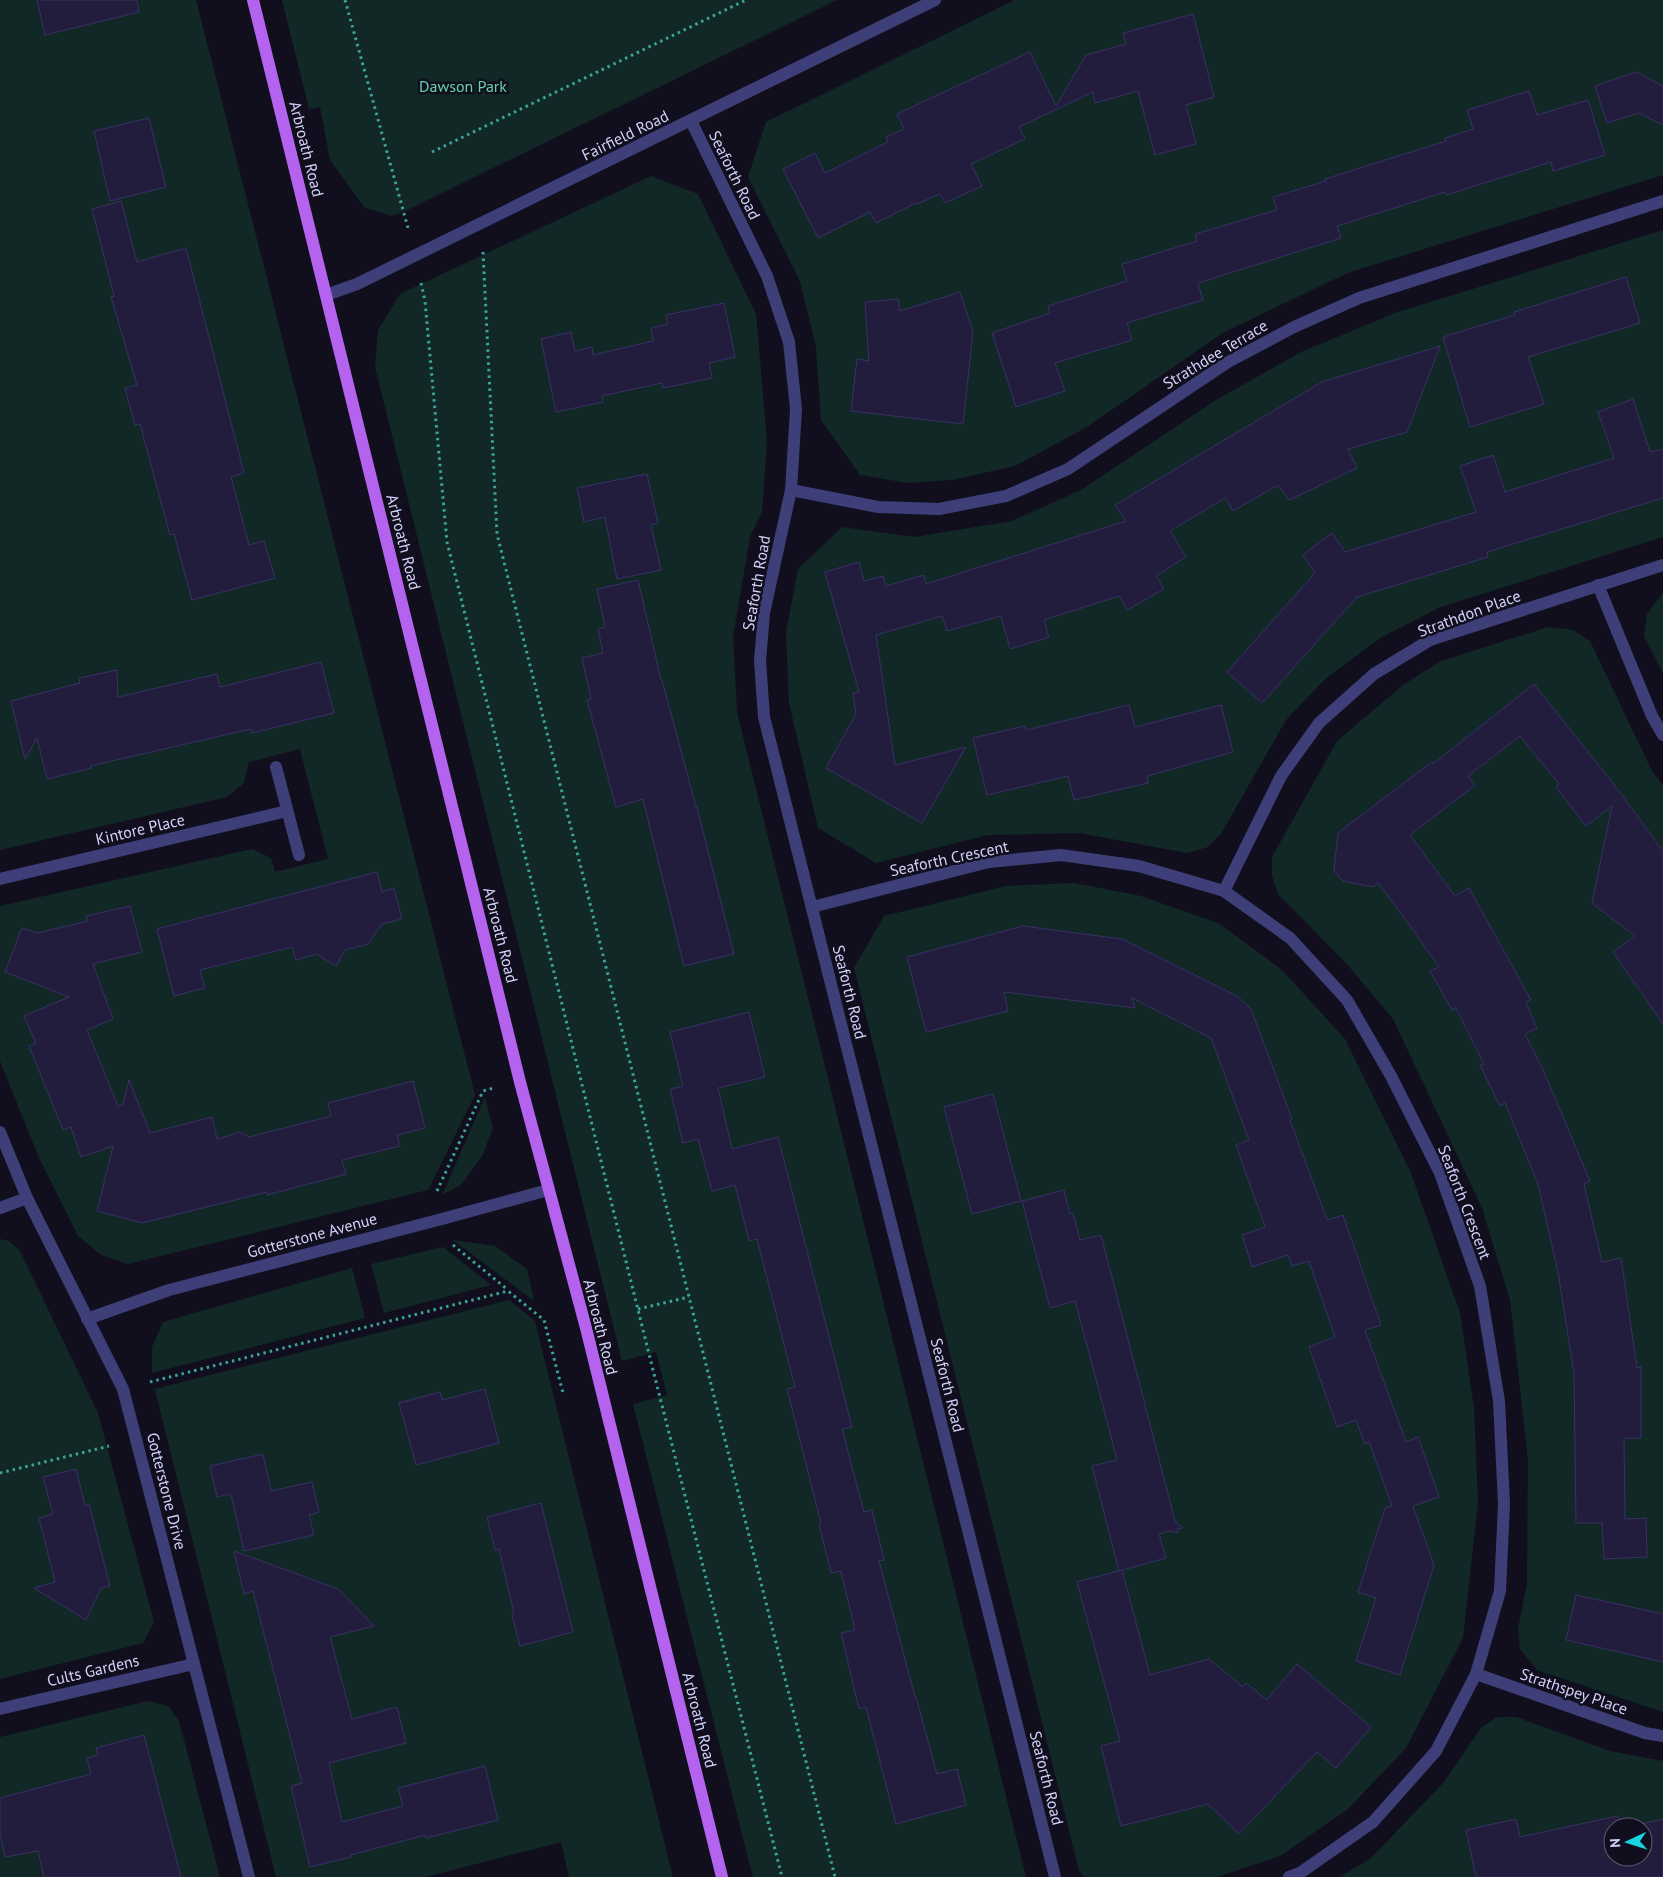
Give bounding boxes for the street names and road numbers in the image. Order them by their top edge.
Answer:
street label: Arbroath Road [285,99,329,199]
street label: Fairfield Road [578,105,672,165]
street label: Seaforth Road [705,127,765,223]
street label: Strathdee Terrace [1159,315,1271,393]
street label: Arbroath Road [382,492,426,592]
street label: Seaforth Road [738,534,774,632]
street label: Strathdon Place [1415,585,1523,641]
street label: Kintore Place [93,809,187,849]
street label: Seaforth Crescent [888,836,1011,880]
street label: Arbroath Road [479,885,523,985]
street label: Seaforth Road [829,943,871,1041]
street label: Seaforth Crescent [1434,1142,1496,1262]
street label: Gotterstone Avenue [245,1208,379,1262]
street label: Arbroath Road [579,1277,623,1377]
street label: Seaforth Road [927,1336,969,1434]
street label: Gotterstone Drive [143,1430,191,1552]
street label: Cults Gardens [45,1650,141,1690]
street label: Strathspey Place [1518,1663,1630,1719]
street label: Arbroath Road [678,1670,722,1770]
street label: Seaforth Road [1026,1729,1068,1827]

